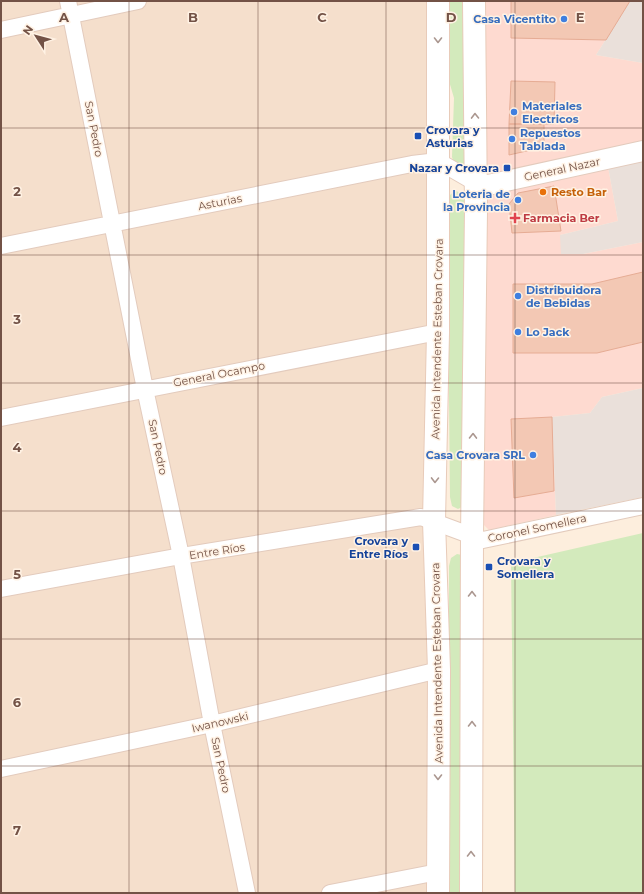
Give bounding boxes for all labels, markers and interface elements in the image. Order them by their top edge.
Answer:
text: A [58,9,70,25]
text: B [188,9,198,25]
text: C [317,9,327,25]
text: D [446,9,457,25]
text: E [576,9,585,25]
place label: Casa Vicentito [473,12,556,26]
marker: Casa Vicentito [559,14,569,24]
north arrow [16,16,56,56]
text: N [20,22,36,38]
one-way arrow [434,37,442,43]
place label: Materiales Electricos [522,99,582,126]
street label: San Pedro [82,100,106,158]
marker: Materiales Electricos [509,107,519,117]
one-way arrow [471,113,479,119]
place label: Crovara y Asturias [425,123,480,150]
place label: Repuestos Tablada [520,126,581,153]
marker: Crovara y Asturias [413,131,423,141]
marker: Repuestos Tablada [507,134,517,144]
street label: General Nazar [523,154,601,184]
place label: Nazar y Crovara [409,161,499,175]
marker: Nazar y Crovara [502,163,512,173]
text: 2 [13,183,21,199]
place label: Resto Bar [551,185,607,199]
place label: Loteria de la Provincia [443,187,510,214]
marker: Resto Bar [538,187,548,197]
street label: Asturias [197,191,244,213]
marker: Loteria de la Provincia [513,195,523,205]
place label: Farmacia Ber [523,211,600,225]
marker: Farmacia Ber [510,213,520,223]
street label: Avenida Intendente Esteban Crovara [428,238,446,440]
place label: Distribuidora de Bebidas [526,283,602,310]
marker: Distribuidora de Bebidas [513,291,523,301]
text: 3 [12,311,21,327]
place label: Lo Jack [526,325,570,339]
marker: Lo Jack [513,327,523,337]
street label: General Ocampo [172,358,266,390]
street label: San Pedro [145,418,171,476]
one-way arrow [469,433,477,439]
text: 4 [13,439,22,455]
place label: Casa Crovara SRL [426,448,525,462]
marker: Casa Crovara SRL [528,450,538,460]
one-way arrow [431,477,439,483]
street label: Coronel Somellera [486,511,588,545]
place label: Crovara y Entre Ríos [349,534,408,561]
street label: Entre Ríos [188,540,246,562]
marker: Crovara y Entre Ríos [411,542,421,552]
place label: Crovara y Somellera [497,554,555,581]
street label: Avenida Intendente Esteban Crovara [428,562,446,764]
marker: Crovara y Somellera [484,562,494,572]
text: 5 [13,566,21,582]
one-way arrow [468,591,476,597]
text: 6 [13,694,22,710]
street label: Iwanowski [190,709,250,735]
one-way arrow [468,721,476,727]
street label: San Pedro [208,736,234,794]
one-way arrow [434,774,442,780]
text: 7 [13,822,21,838]
one-way arrow [467,851,475,857]

